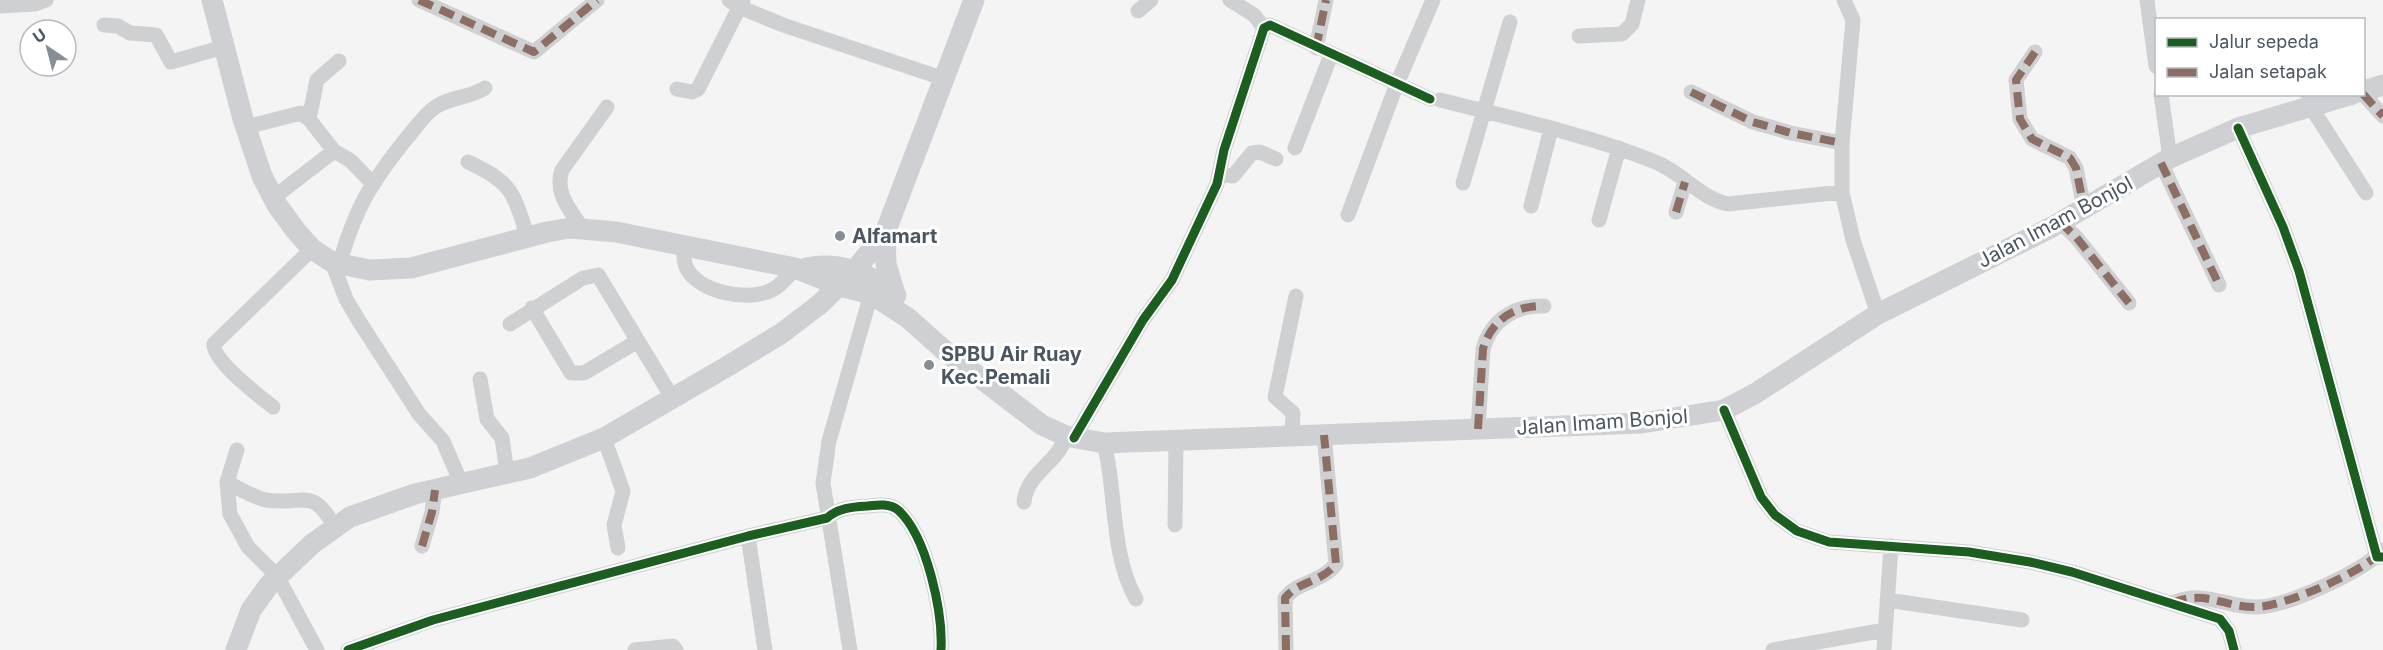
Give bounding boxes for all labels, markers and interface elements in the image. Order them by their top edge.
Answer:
north arrow [18,18,78,78]
legend [2155,18,2365,96]
text: U [29,24,50,47]
text: Jalur sepeda [2209,31,2319,52]
text: Jalan setapak [2209,61,2327,82]
street label: Jalan Imam Bonjol [1973,171,2137,273]
place label: Alfamart [852,224,937,248]
marker: Alfamart [833,229,847,243]
place label: SPBU Air Ruay Kec.Pemali [941,342,1082,389]
marker: SPBU Air Ruay Kec.Pemali [922,358,936,372]
street label: Jalan Imam Bonjol [1515,404,1689,440]

